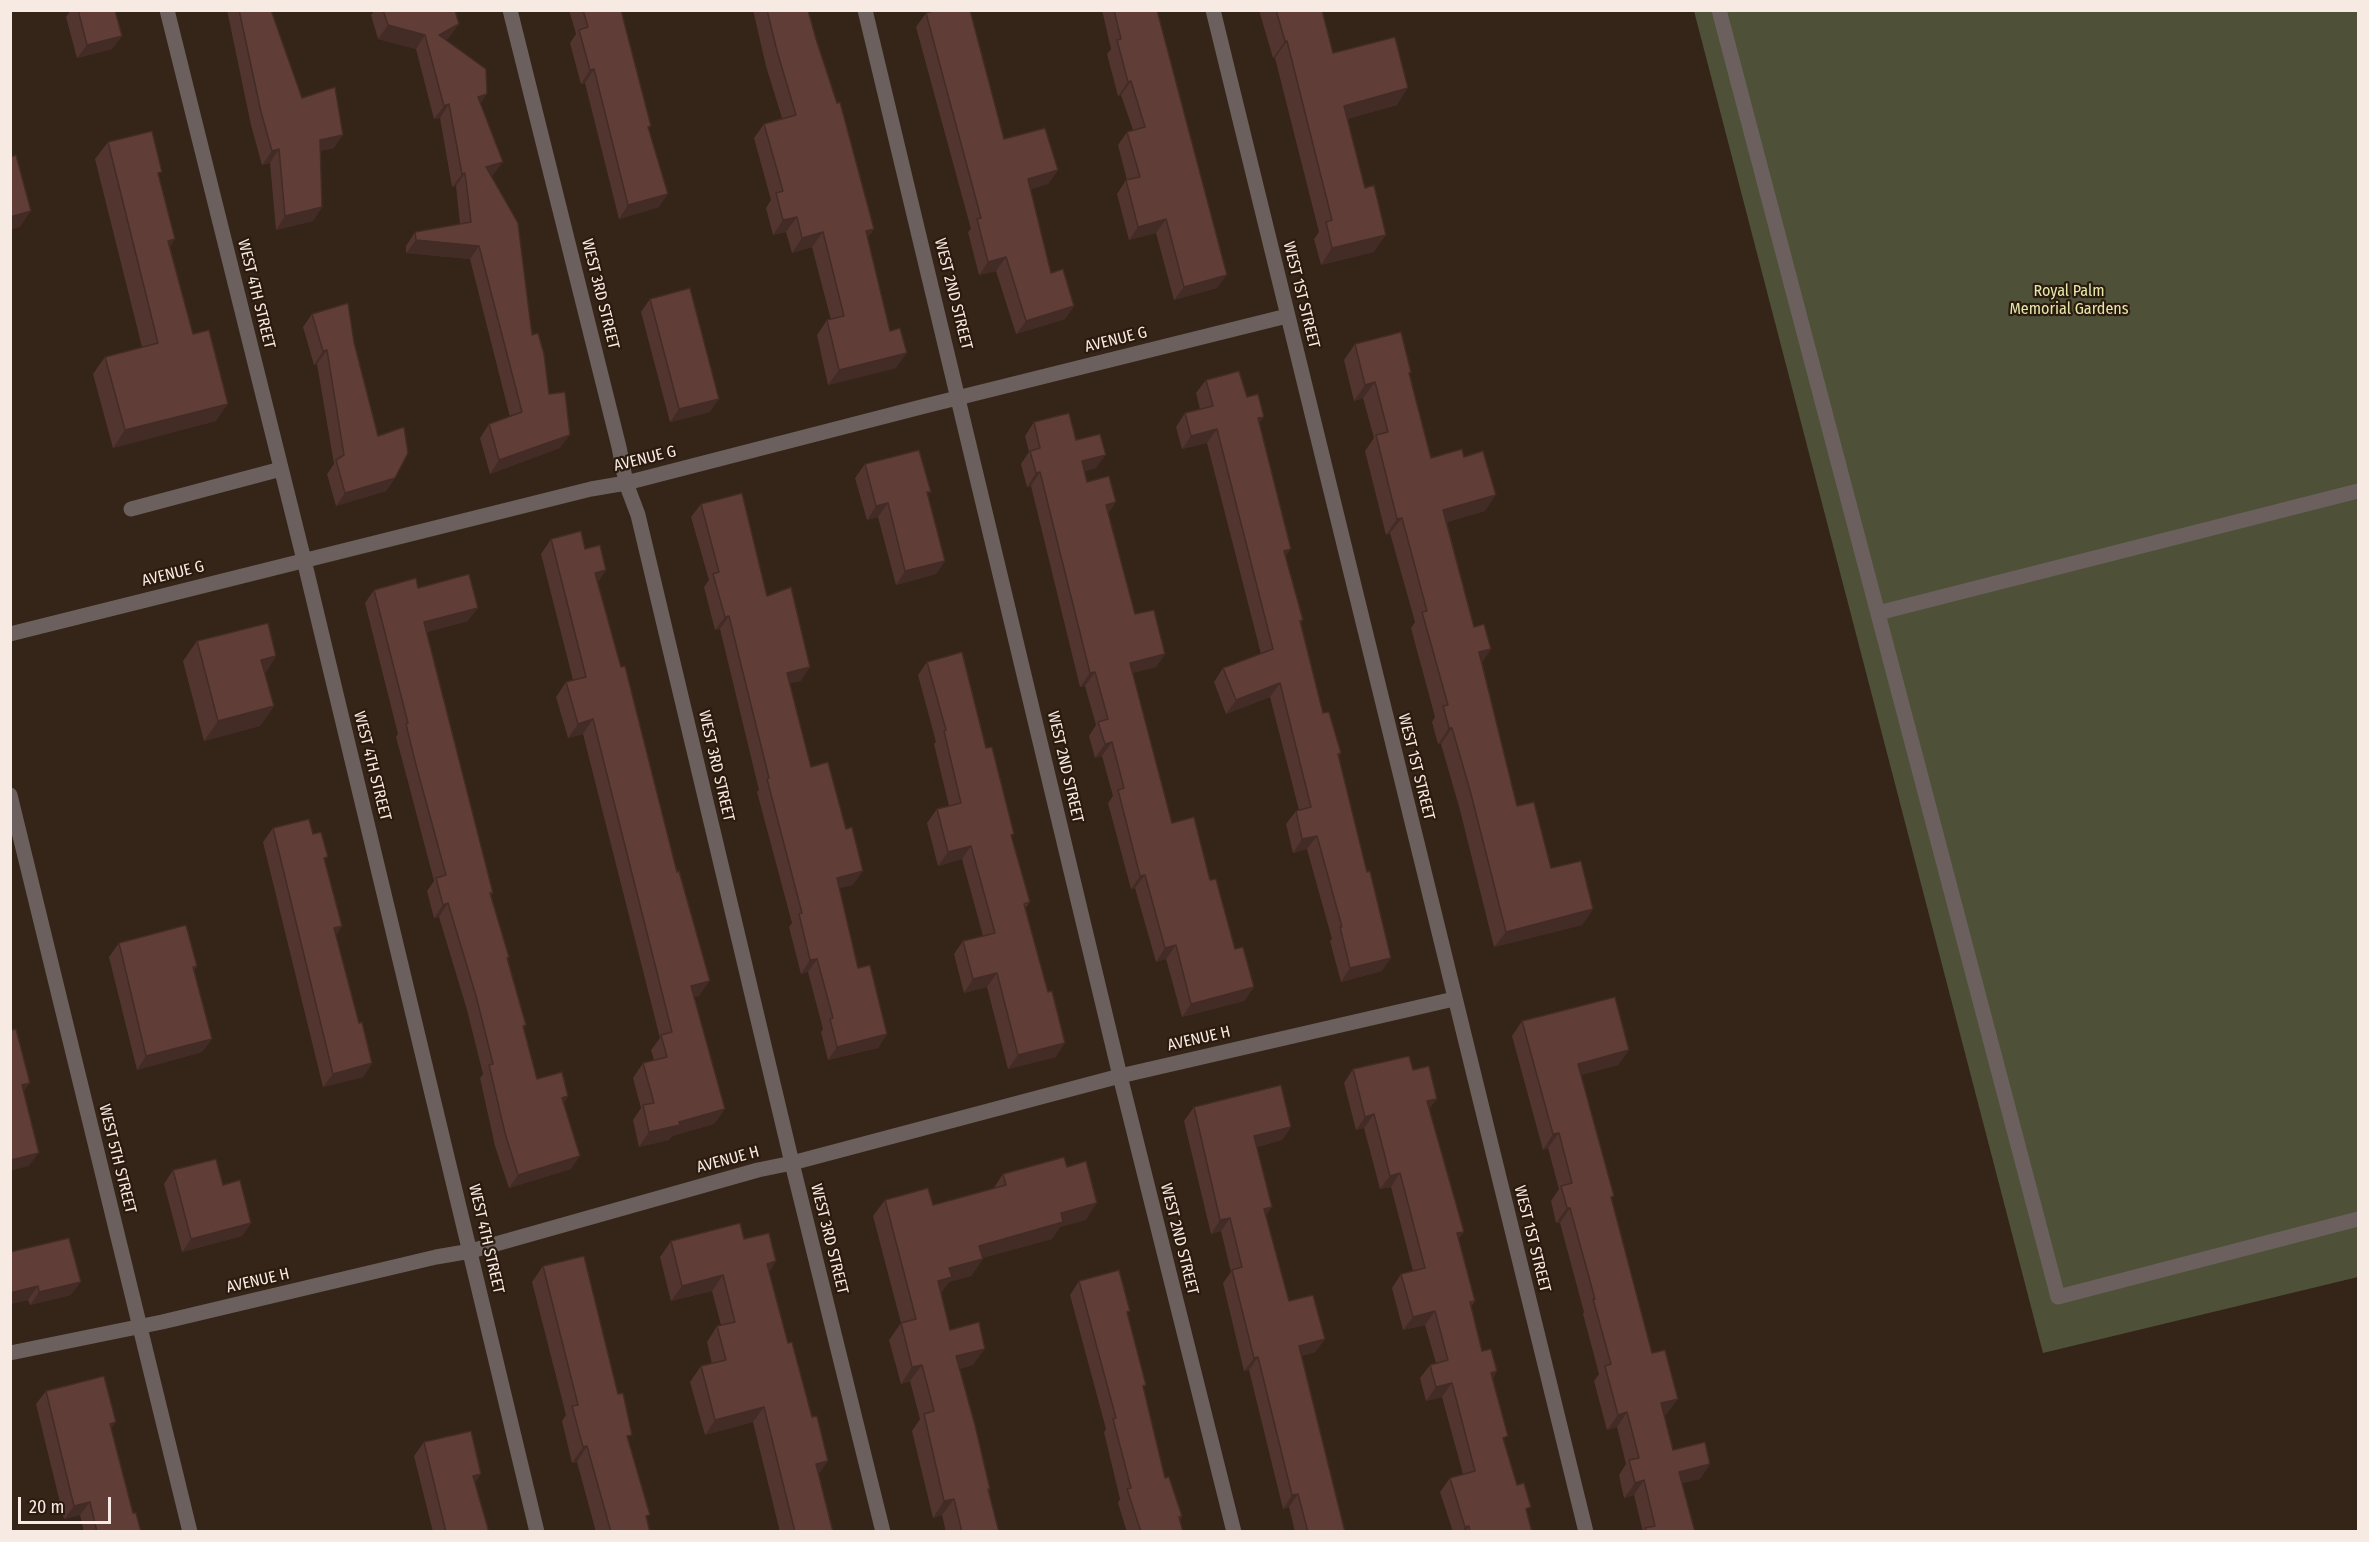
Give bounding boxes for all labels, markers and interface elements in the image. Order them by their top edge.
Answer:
street label: WEST 2ND STREET [930,236,976,352]
street label: WEST 4TH STREET [233,237,279,351]
street label: WEST 3RD STREET [577,237,623,351]
street label: WEST 1ST STREET [1278,240,1324,350]
park label: Royal Palm Memorial Gardens [2009,282,2129,320]
street label: AVENUE G [1083,323,1149,357]
street label: AVENUE G [612,442,678,476]
street label: AVENUE G [140,557,206,591]
street label: WEST 4TH STREET [349,709,395,823]
street label: WEST 3RD STREET [694,709,738,823]
street label: WEST 2ND STREET [1043,709,1087,825]
street label: WEST 1ST STREET [1393,712,1439,822]
street label: AVENUE H [1166,1022,1232,1056]
street label: WEST 5TH STREET [94,1102,140,1216]
street label: AVENUE H [695,1142,761,1178]
street label: WEST 2ND STREET [1156,1181,1202,1297]
street label: WEST 4TH STREET [464,1182,508,1296]
street label: WEST 3RD STREET [806,1182,852,1296]
street label: WEST 1ST STREET [1509,1184,1555,1294]
street label: AVENUE H [225,1264,291,1298]
scale bar [21,1485,114,1523]
text: 20 m [29,1496,64,1518]

